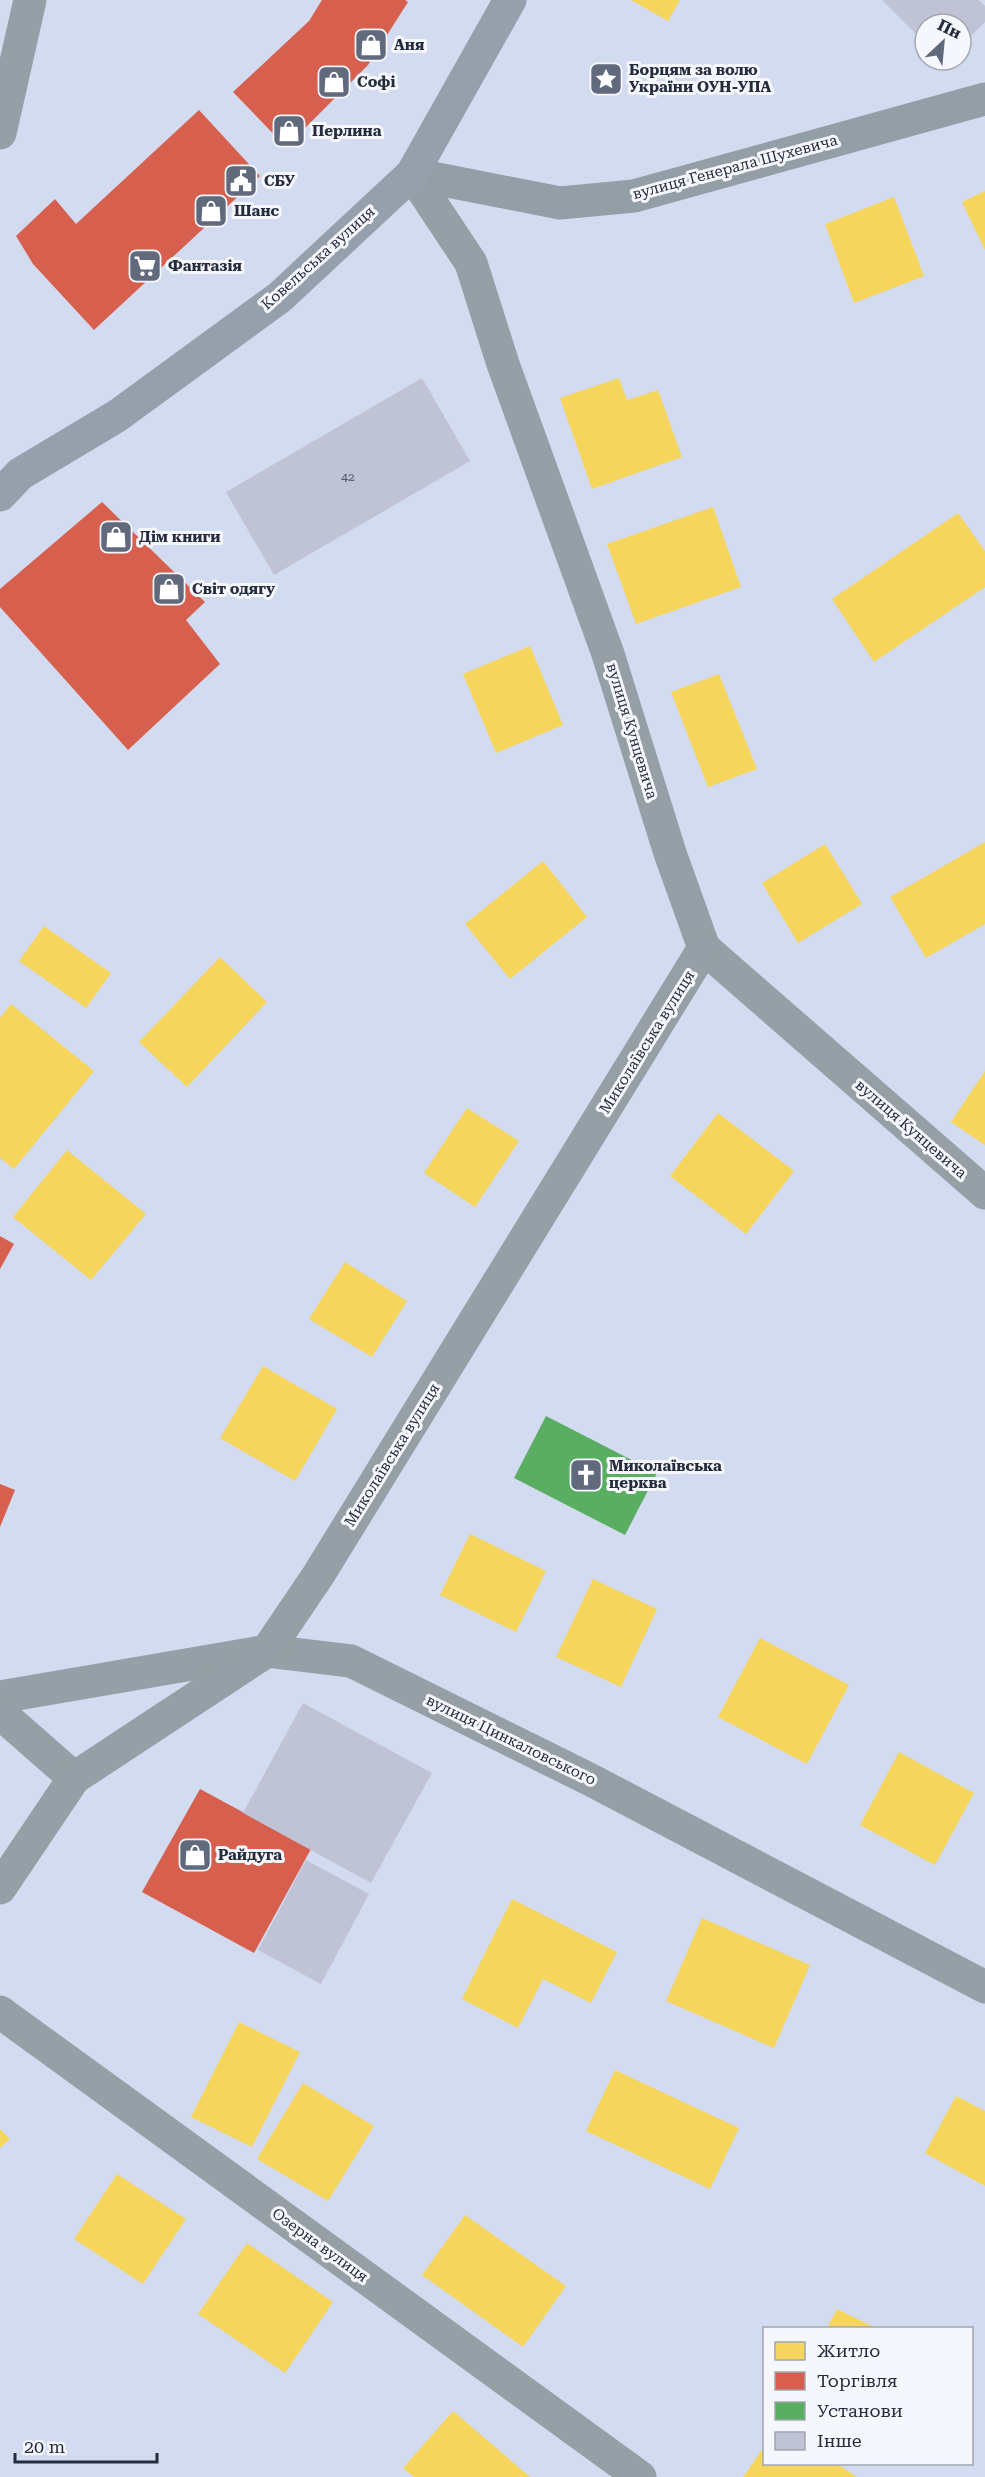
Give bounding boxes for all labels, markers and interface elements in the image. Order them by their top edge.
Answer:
north arrow [913,12,973,72]
text: Пн [934,15,964,43]
shop icon: Аня [353,27,389,63]
place label: Аня [394,36,425,54]
place icon: Борцям за волю України ОУН-УПА [588,61,624,97]
place label: Борцям за волю України ОУН-УПА [629,61,771,96]
shop icon: Софі [316,64,352,100]
place label: Софі [357,73,395,91]
shop icon: Перлина [271,113,307,149]
place label: Перлина [312,122,382,140]
street label: вулиця Генерала Шухевича [631,131,839,203]
public building icon: СБУ [223,163,259,199]
place label: СБУ [264,172,295,190]
shop icon: Шанс [193,193,229,229]
place label: Шанс [234,202,280,220]
street label: Ковельська вулиця [258,202,378,314]
supermarket icon: Фантазія [127,248,163,284]
place label: Фантазія [168,257,242,275]
house number: 42 [341,470,355,484]
shop icon: Дім книги [98,519,134,555]
place label: Дім книги [139,528,221,546]
shop icon: Світ одягу [151,571,187,607]
place label: Світ одягу [192,580,275,598]
street label: вулиця Кунцевича [603,661,661,801]
street label: Миколаївська вулиця [596,967,698,1117]
street label: вулиця Кунцевича [852,1076,970,1182]
street label: Миколаївська вулиця [341,1380,443,1530]
church icon: Миколаївська церква [568,1457,604,1493]
place label: Миколаївська церква [609,1457,722,1492]
street label: вулиця Цинкаловського [423,1691,599,1789]
shop icon: Райдуга [177,1837,213,1873]
place label: Райдуга [218,1846,282,1864]
street label: Озерна вулиця [269,2204,371,2286]
legend [763,2327,973,2465]
text: Житло [817,2340,880,2361]
text: Торгівля [817,2370,898,2391]
text: Установи [817,2400,903,2421]
scale bar [15,2426,158,2464]
text: Інше [817,2430,862,2451]
text: 20 m [24,2436,65,2457]

